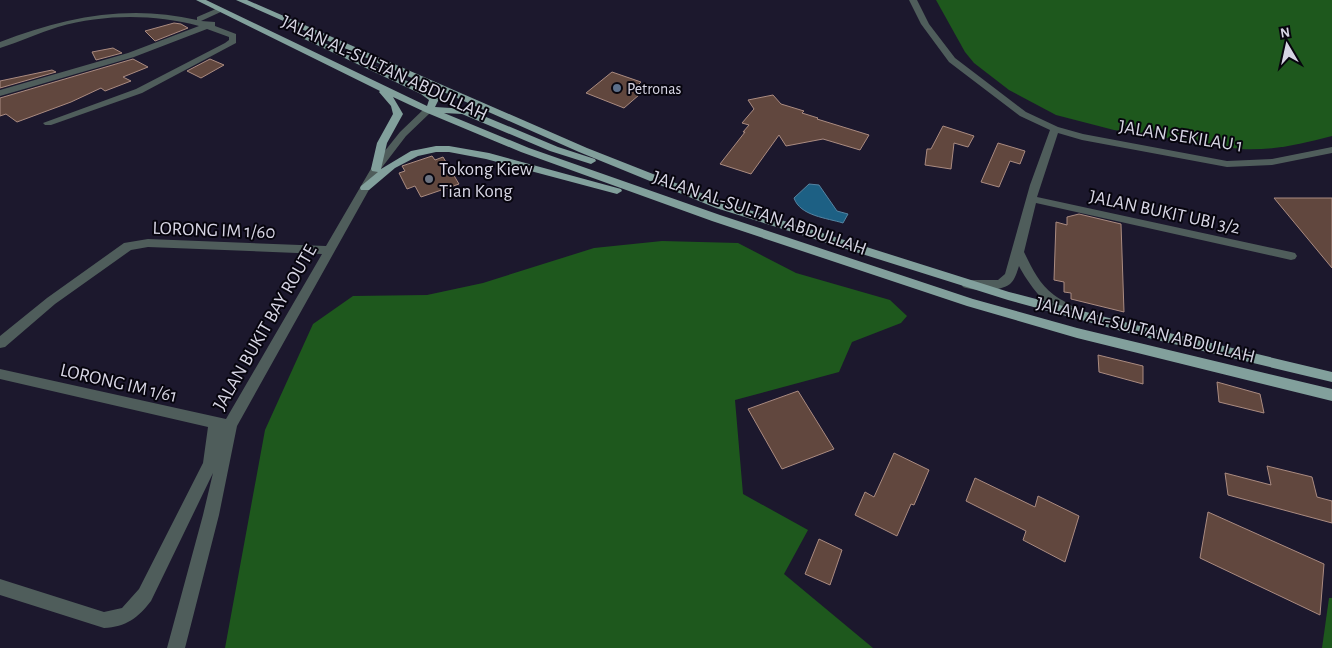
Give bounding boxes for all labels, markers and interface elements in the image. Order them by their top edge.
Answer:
street label: JALAN AL-SULTAN ABDULLAH [278,12,490,125]
north arrow [1262,20,1312,70]
text: N [1279,25,1291,41]
place label: Petronas [627,81,682,97]
marker: Petronas [611,82,623,94]
street label: JALAN SEKILAU 1 [1117,117,1244,156]
place label: Tokong Kiew Tian Kong [439,160,533,201]
street label: JALAN AL-SULTAN ABDULLAH [650,168,869,259]
marker: Tokong Kiew Tian Kong [423,173,435,185]
street label: JALAN BUKIT UBI 3/2 [1087,187,1242,238]
street label: LORONG IM 1/60 [152,219,276,242]
street label: JALAN BUKIT BAY ROUTE [210,242,320,414]
street label: JALAN AL-SULTAN ABDULLAH [1034,294,1257,367]
street label: LORONG IM 1/61 [58,361,179,406]

